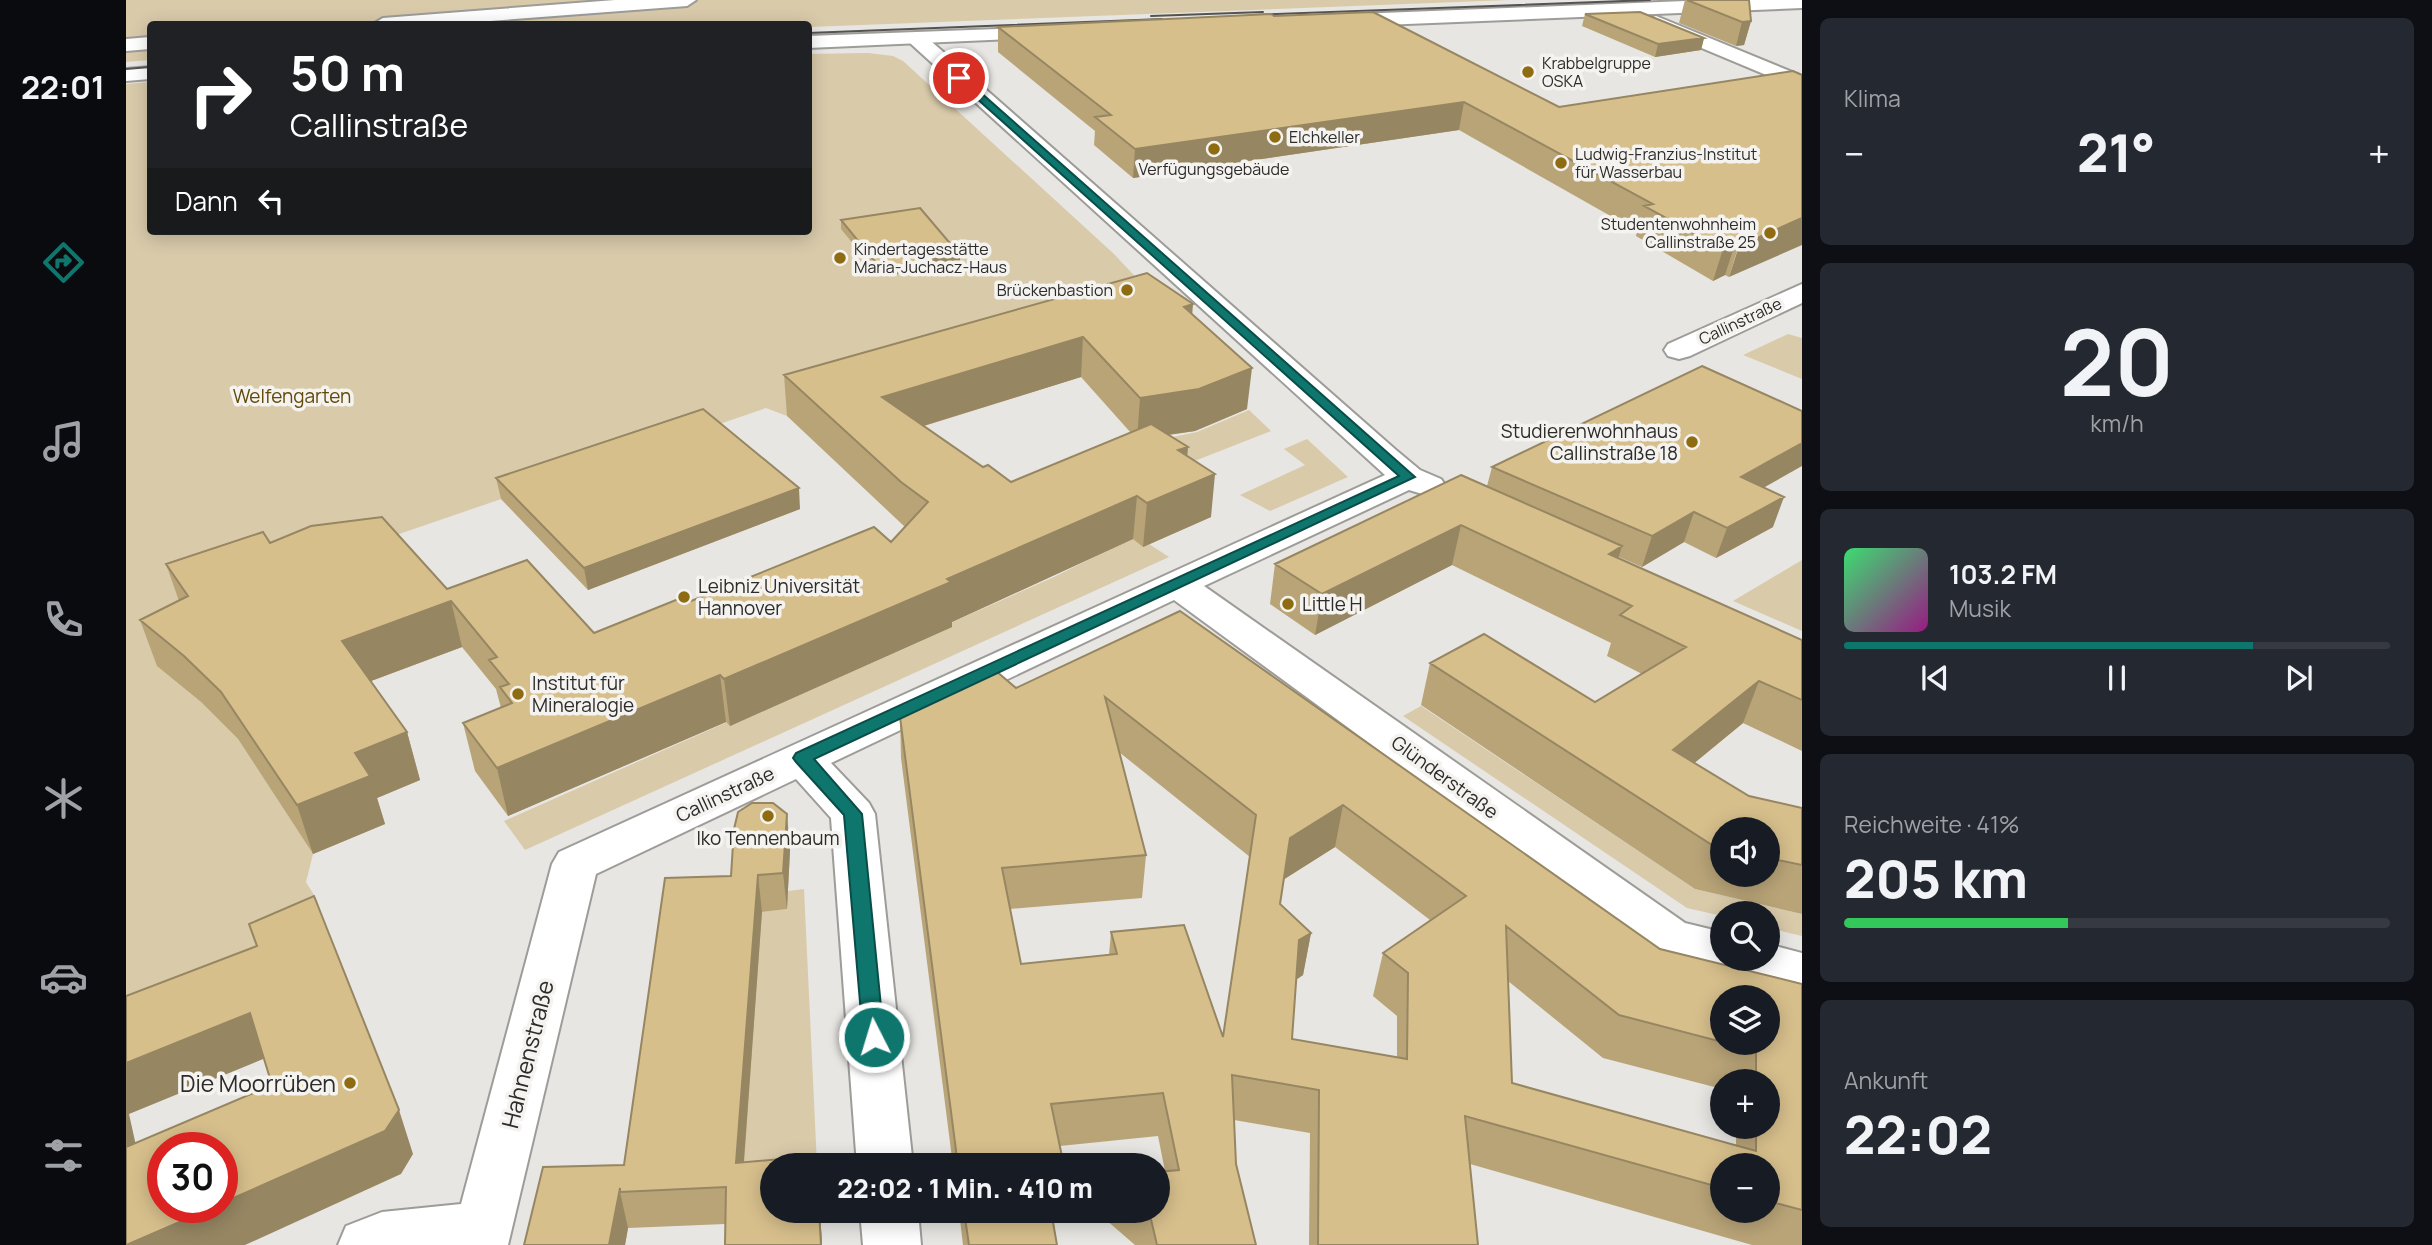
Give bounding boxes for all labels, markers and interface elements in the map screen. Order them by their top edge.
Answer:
text: 50 m [290,39,405,106]
pin [929,48,989,108]
icon: right [175,49,266,140]
place label: Krabbelgruppe OSKA [1542,52,1651,92]
icon: arrive [940,59,978,97]
marker: Krabbelgruppe OSKA [1520,64,1536,80]
text: 22:01 [21,65,105,109]
text: Klima [1844,82,1901,114]
text: Callinstraße [290,103,468,147]
text: 21° [2077,117,2156,188]
place label: Elchkeller [1289,126,1360,148]
text: − [1844,127,1865,179]
text: + [2368,127,2390,179]
marker: Elchkeller [1267,129,1283,145]
marker: Verfügungsgebäude [1206,141,1222,157]
place label: Ludwig-Franzius-Institut für Wasserbau [1575,143,1757,183]
marker: Ludwig-Franzius-Institut für Wasserbau [1553,155,1569,171]
place label: Verfügungsgebäude [1139,158,1289,180]
icon: left [252,182,290,220]
text: Dann [175,183,238,219]
place label: Studentenwohnheim Callinstraße 25 [1601,213,1756,253]
marker: Studentenwohnheim Callinstraße 25 [1762,225,1778,241]
icon: directions [39,238,88,287]
place label: Kindertagesstätte Maria-Juchacz-Haus [854,238,1007,278]
marker: Kindertagesstätte Maria-Juchacz-Haus [832,250,848,266]
place label: Brückenbastion [997,279,1113,301]
marker: Brückenbastion [1119,282,1135,298]
street label: Callinstraße [1695,292,1785,350]
text: 20 [2060,299,2174,423]
park label: Welfengarten [233,383,351,409]
text: km/h [2090,407,2144,439]
icon: music [39,417,88,466]
place label: Studierenwohnhaus Callinstraße 18 [1501,418,1678,466]
marker: Studierenwohnhaus Callinstraße 18 [1684,434,1700,450]
text: 103.2 FM [1949,556,2057,592]
place label: Leibniz Universität Hannover [698,573,860,621]
marker: Leibniz Universität Hannover [676,589,692,605]
place label: Little H [1302,591,1363,617]
text: Musik [1949,592,2011,624]
icon: phone [39,595,88,644]
marker: Little H [1280,596,1296,612]
icon: previous [1916,659,1954,697]
icon: pause [2098,659,2136,697]
icon: next [2280,659,2318,697]
place label: Institut für Mineralogie [532,670,634,718]
marker: Institut für Mineralogie [510,686,526,702]
street label: Glünderstraße [1386,729,1504,825]
street label: Callinstraße [672,760,778,828]
icon: climate [39,774,88,823]
marker: Iko Tennenbaum [760,808,776,824]
text: Reichweite · 41% [1844,808,2020,840]
map controls [1710,817,1780,1223]
button: sound [1710,817,1780,887]
place label: Iko Tennenbaum [696,825,840,851]
text: 205 km [1844,843,2028,914]
button: search [1710,901,1780,971]
icon: car [39,953,88,1002]
street label: Hahnenstraße [493,977,561,1131]
button: layers [1710,985,1780,1055]
position arrow [837,1000,911,1074]
text: Ankunft [1844,1064,1928,1096]
place label: Die Moorrüben [180,1067,336,1099]
button: + [1710,1069,1780,1139]
marker: Die Moorrüben [342,1075,358,1091]
text: 22:02 [1844,1099,1992,1170]
icon: filters [39,1131,88,1180]
speed limit sign: 30 [147,1132,238,1223]
button: − [1710,1153,1780,1223]
text: 22:02 · 1 Min. · 410 m [837,1170,1093,1206]

